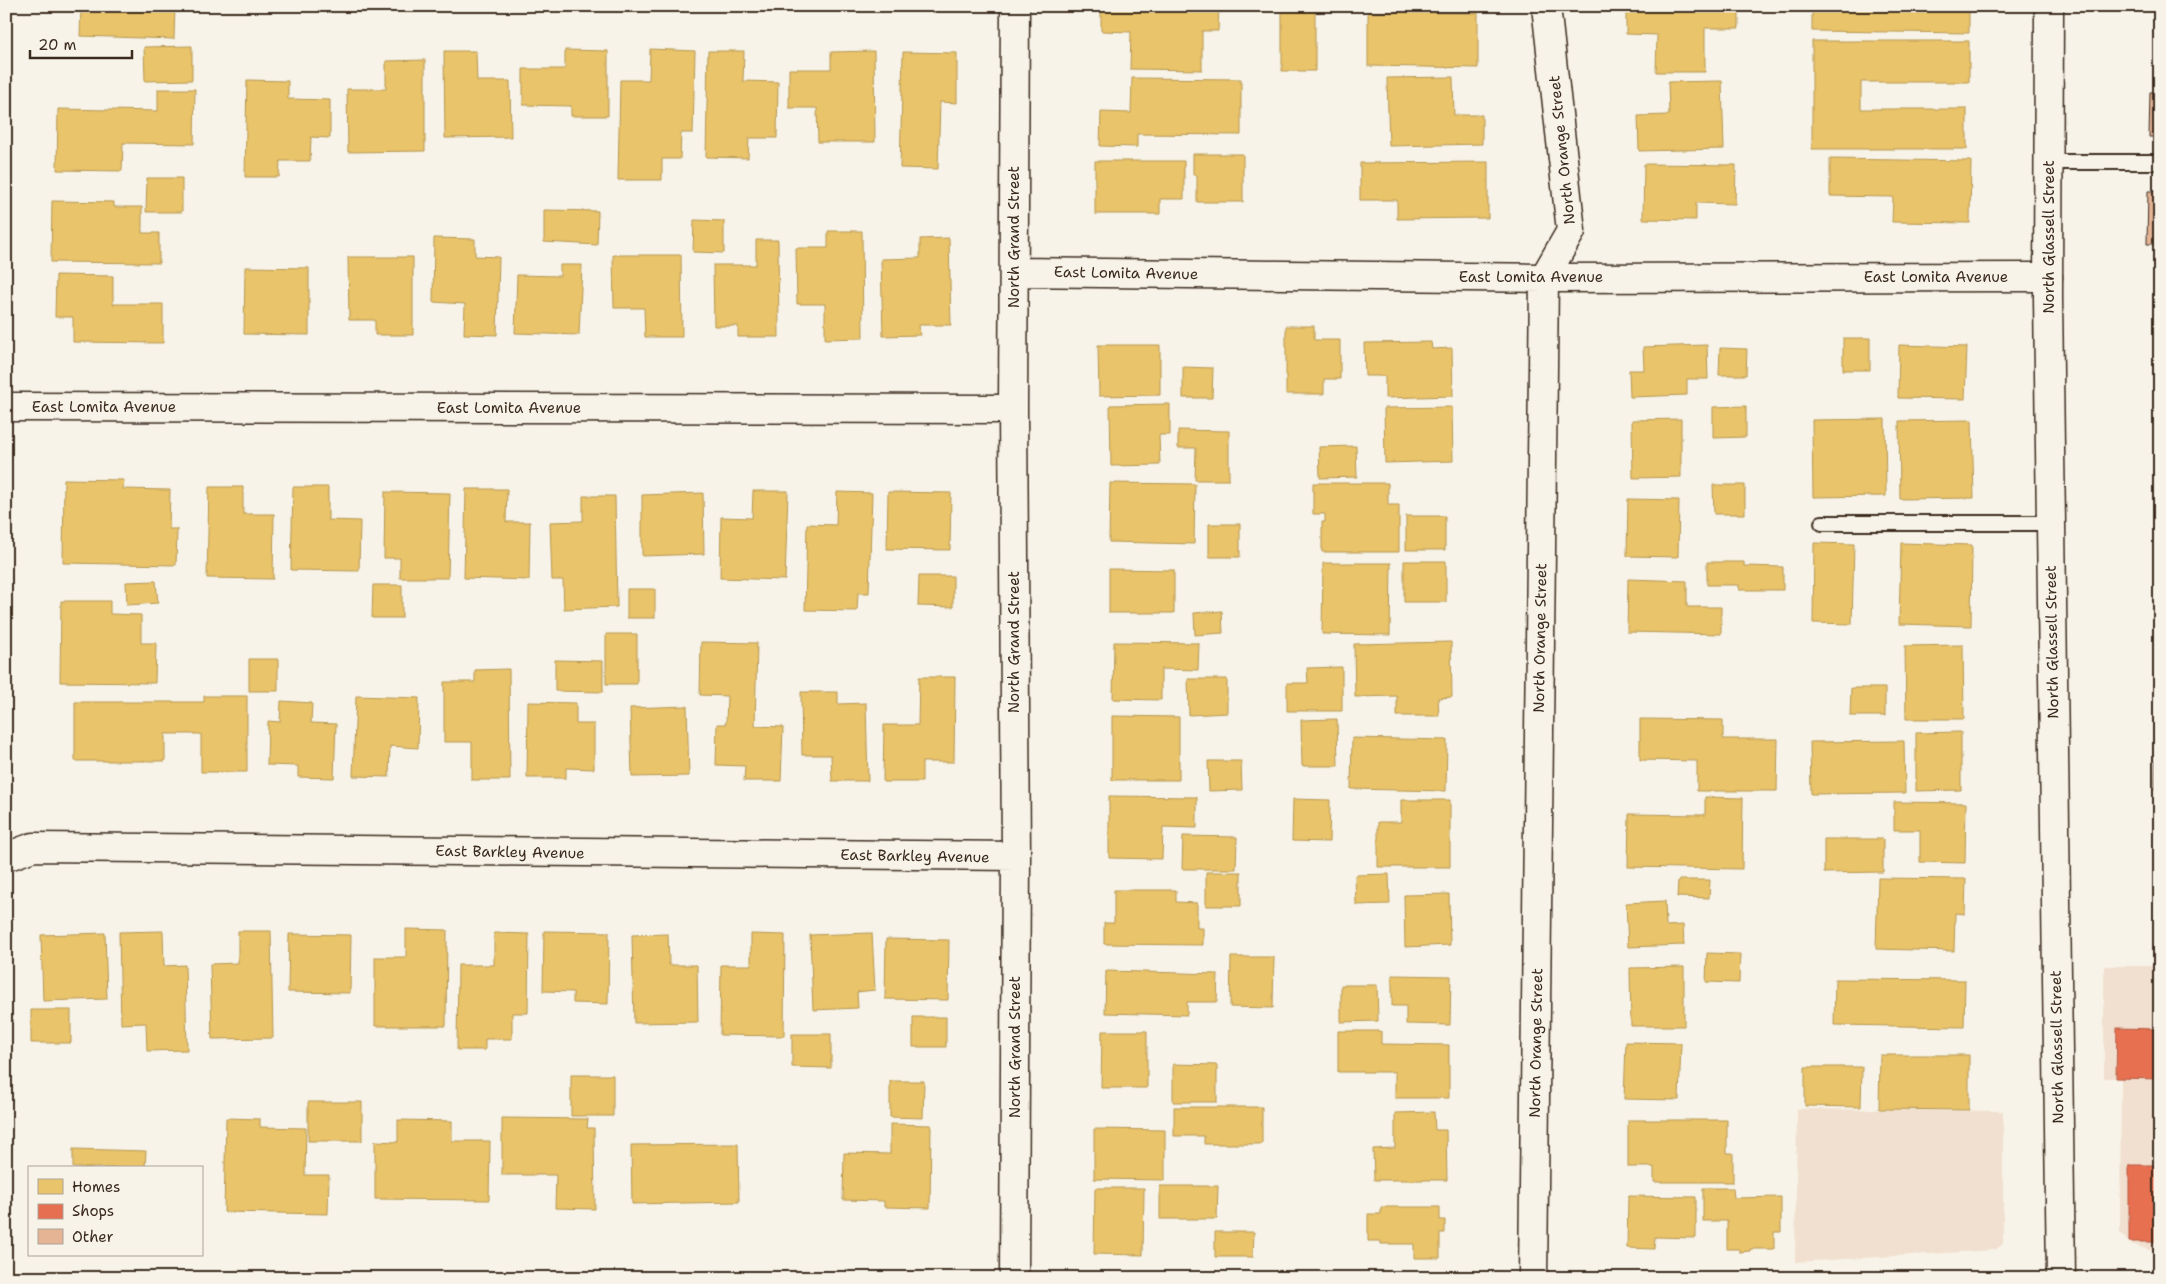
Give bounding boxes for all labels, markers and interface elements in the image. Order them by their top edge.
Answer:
scale bar [30,28,132,60]
text: 20 m [38,35,77,55]
street label: North Orange Street [1544,75,1580,225]
street label: North Glassell Street [2039,160,2059,314]
street label: North Grand Street [1004,166,1024,308]
street label: East Lomita Avenue [1054,262,1198,284]
street label: East Lomita Avenue [1459,267,1603,287]
street label: East Lomita Avenue [1864,267,2008,287]
street label: East Lomita Avenue [32,397,176,417]
street label: East Lomita Avenue [437,398,581,418]
street label: North Orange Street [1529,563,1551,713]
street label: North Glassell Street [2041,565,2063,719]
street label: North Grand Street [1004,571,1024,713]
street label: East Barkley Avenue [435,841,585,863]
street label: East Barkley Avenue [840,845,990,867]
street label: North Orange Street [1525,968,1547,1118]
street label: North Glassell Street [2046,970,2068,1124]
street label: North Grand Street [1005,976,1025,1118]
legend [28,1166,202,1256]
text: Homes [72,1177,120,1197]
text: Shops [72,1201,114,1221]
text: Other [72,1227,114,1247]

